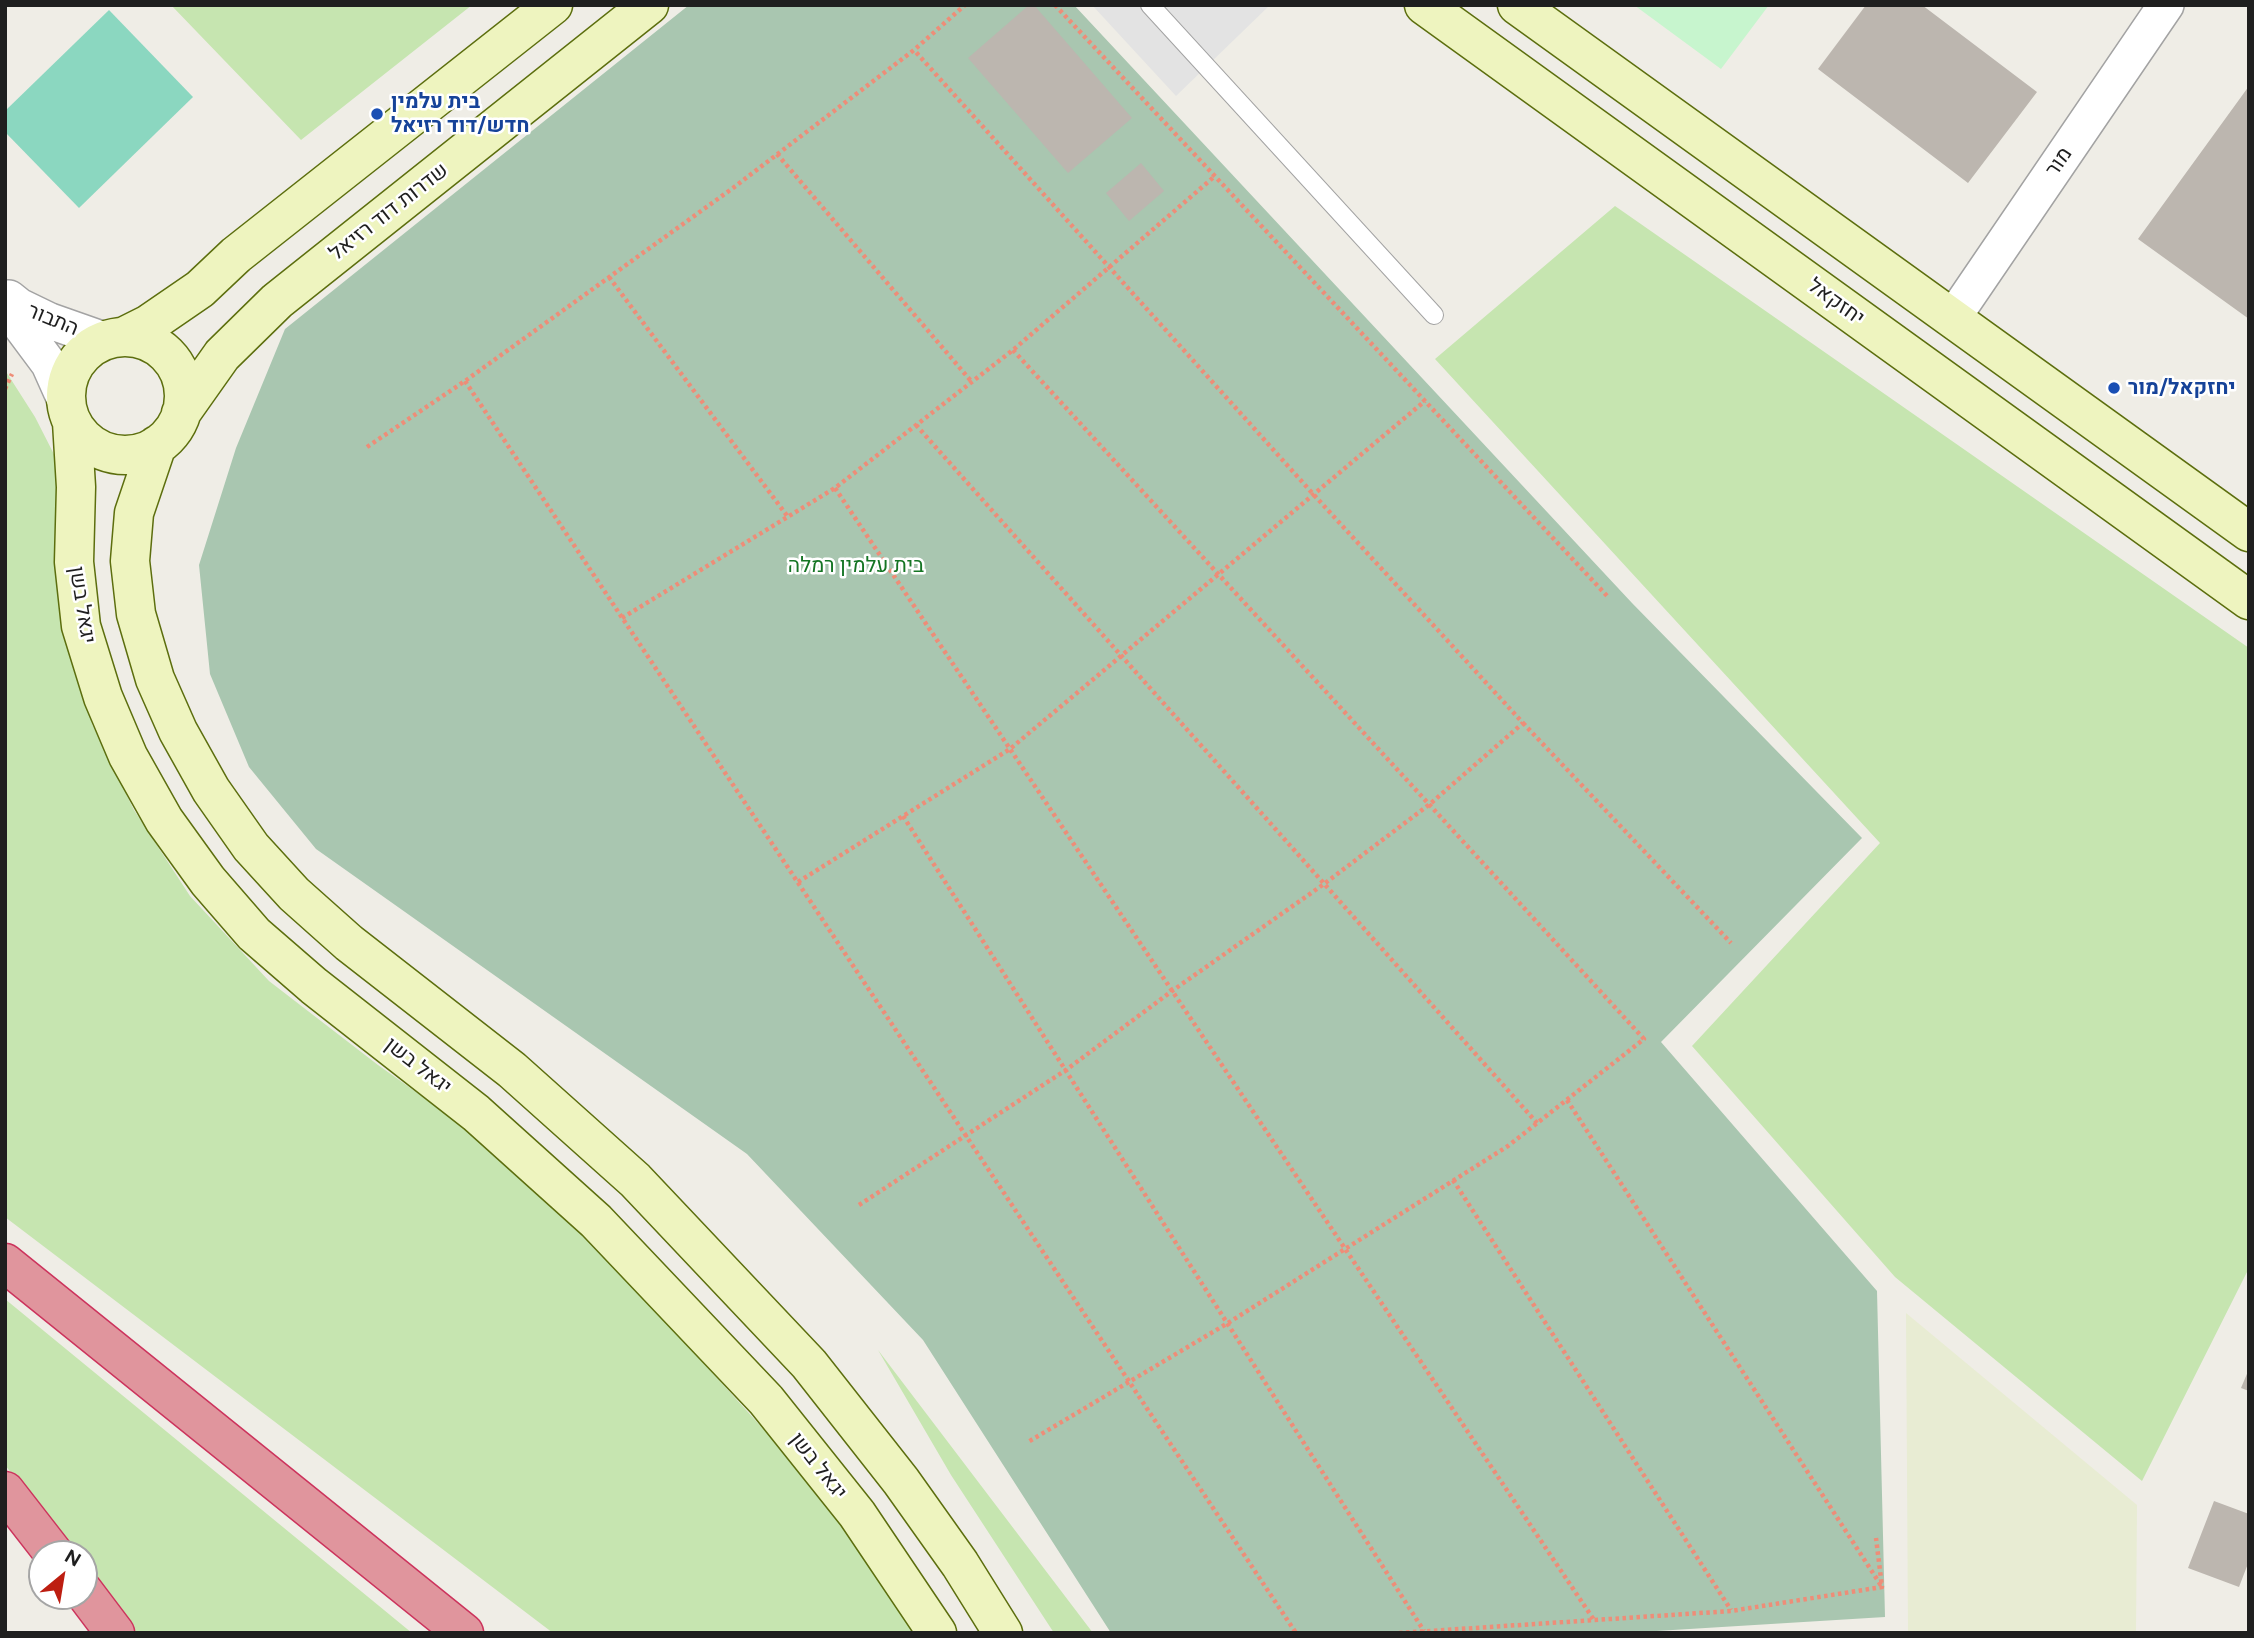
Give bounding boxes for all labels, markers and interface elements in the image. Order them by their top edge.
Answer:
place label: בית עלמין חדש/דוד רזיאל [391,89,530,139]
marker: בית עלמין חדש/דוד רזיאל [369,106,385,122]
street label: מור [2040,143,2078,181]
street label: שדרות דוד רזיאל [325,158,453,266]
street label: יחזקאל [1803,273,1869,331]
street label: התבור [24,298,82,342]
place label: יחזקאל/מור [2128,375,2236,401]
marker: יחזקאל/מור [2106,380,2122,396]
park label: בית עלמין רמלה [788,553,924,579]
street label: יגאל בשן [63,565,101,645]
street label: יגאל בשן [380,1032,456,1100]
street label: יגאל בשן [784,1428,852,1504]
north arrow [28,1540,98,1610]
text: N [61,1544,85,1572]

